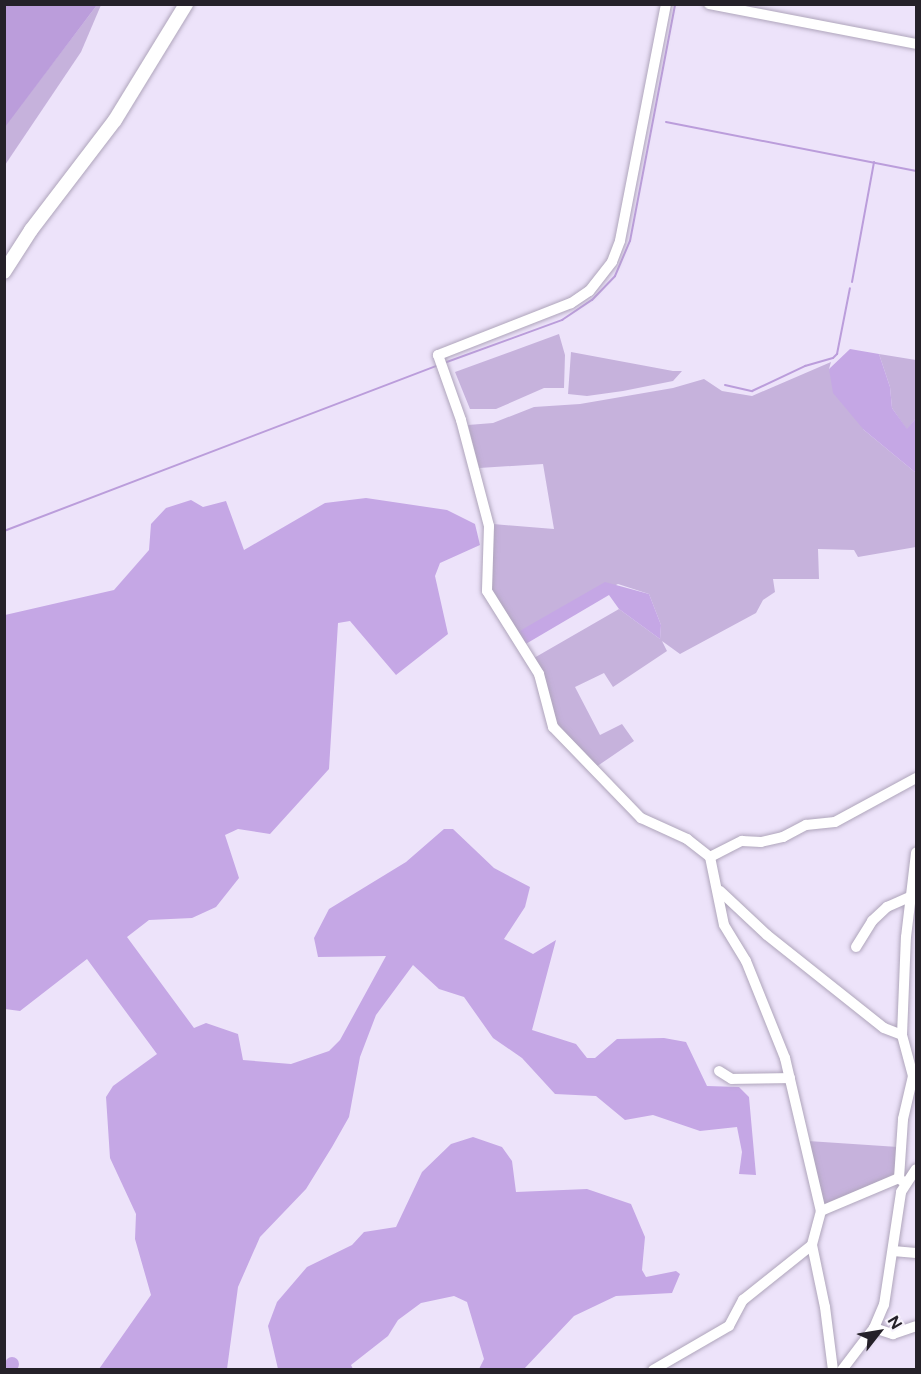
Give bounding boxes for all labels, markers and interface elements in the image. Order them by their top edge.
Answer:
north arrow [849,1302,909,1362]
text: N [884,1312,906,1333]

